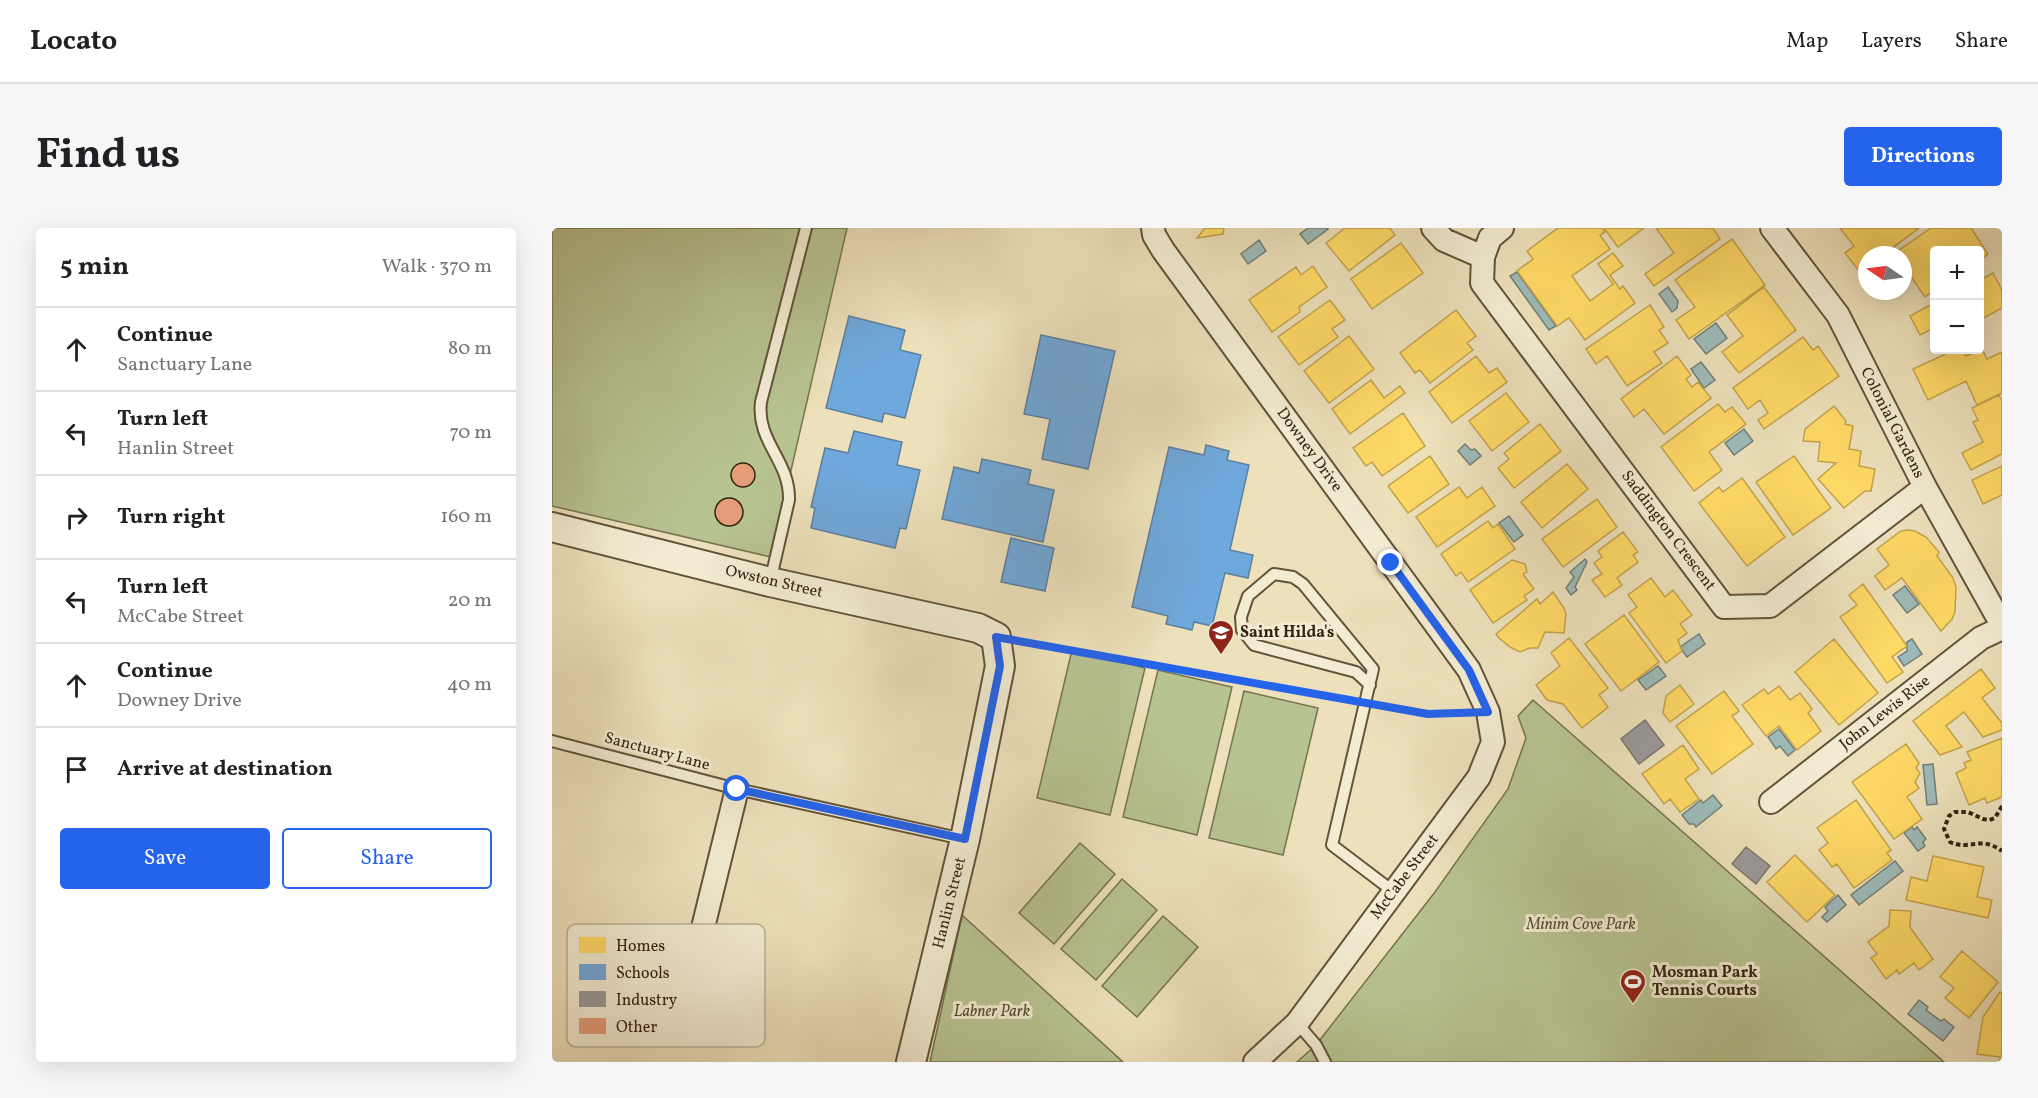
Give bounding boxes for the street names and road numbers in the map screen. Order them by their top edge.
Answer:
street label: Colonial Gardens [1855,364,1930,482]
street label: Downey Drive [1271,403,1347,497]
street label: Saddington Crescent [1615,466,1721,596]
street label: Owston Street [723,560,825,604]
street label: John Lewis Rise [1835,671,1935,755]
street label: Sanctuary Lane [602,727,712,777]
street label: McCabe Street [1366,829,1445,924]
street label: Hanlin Street [928,854,972,951]

